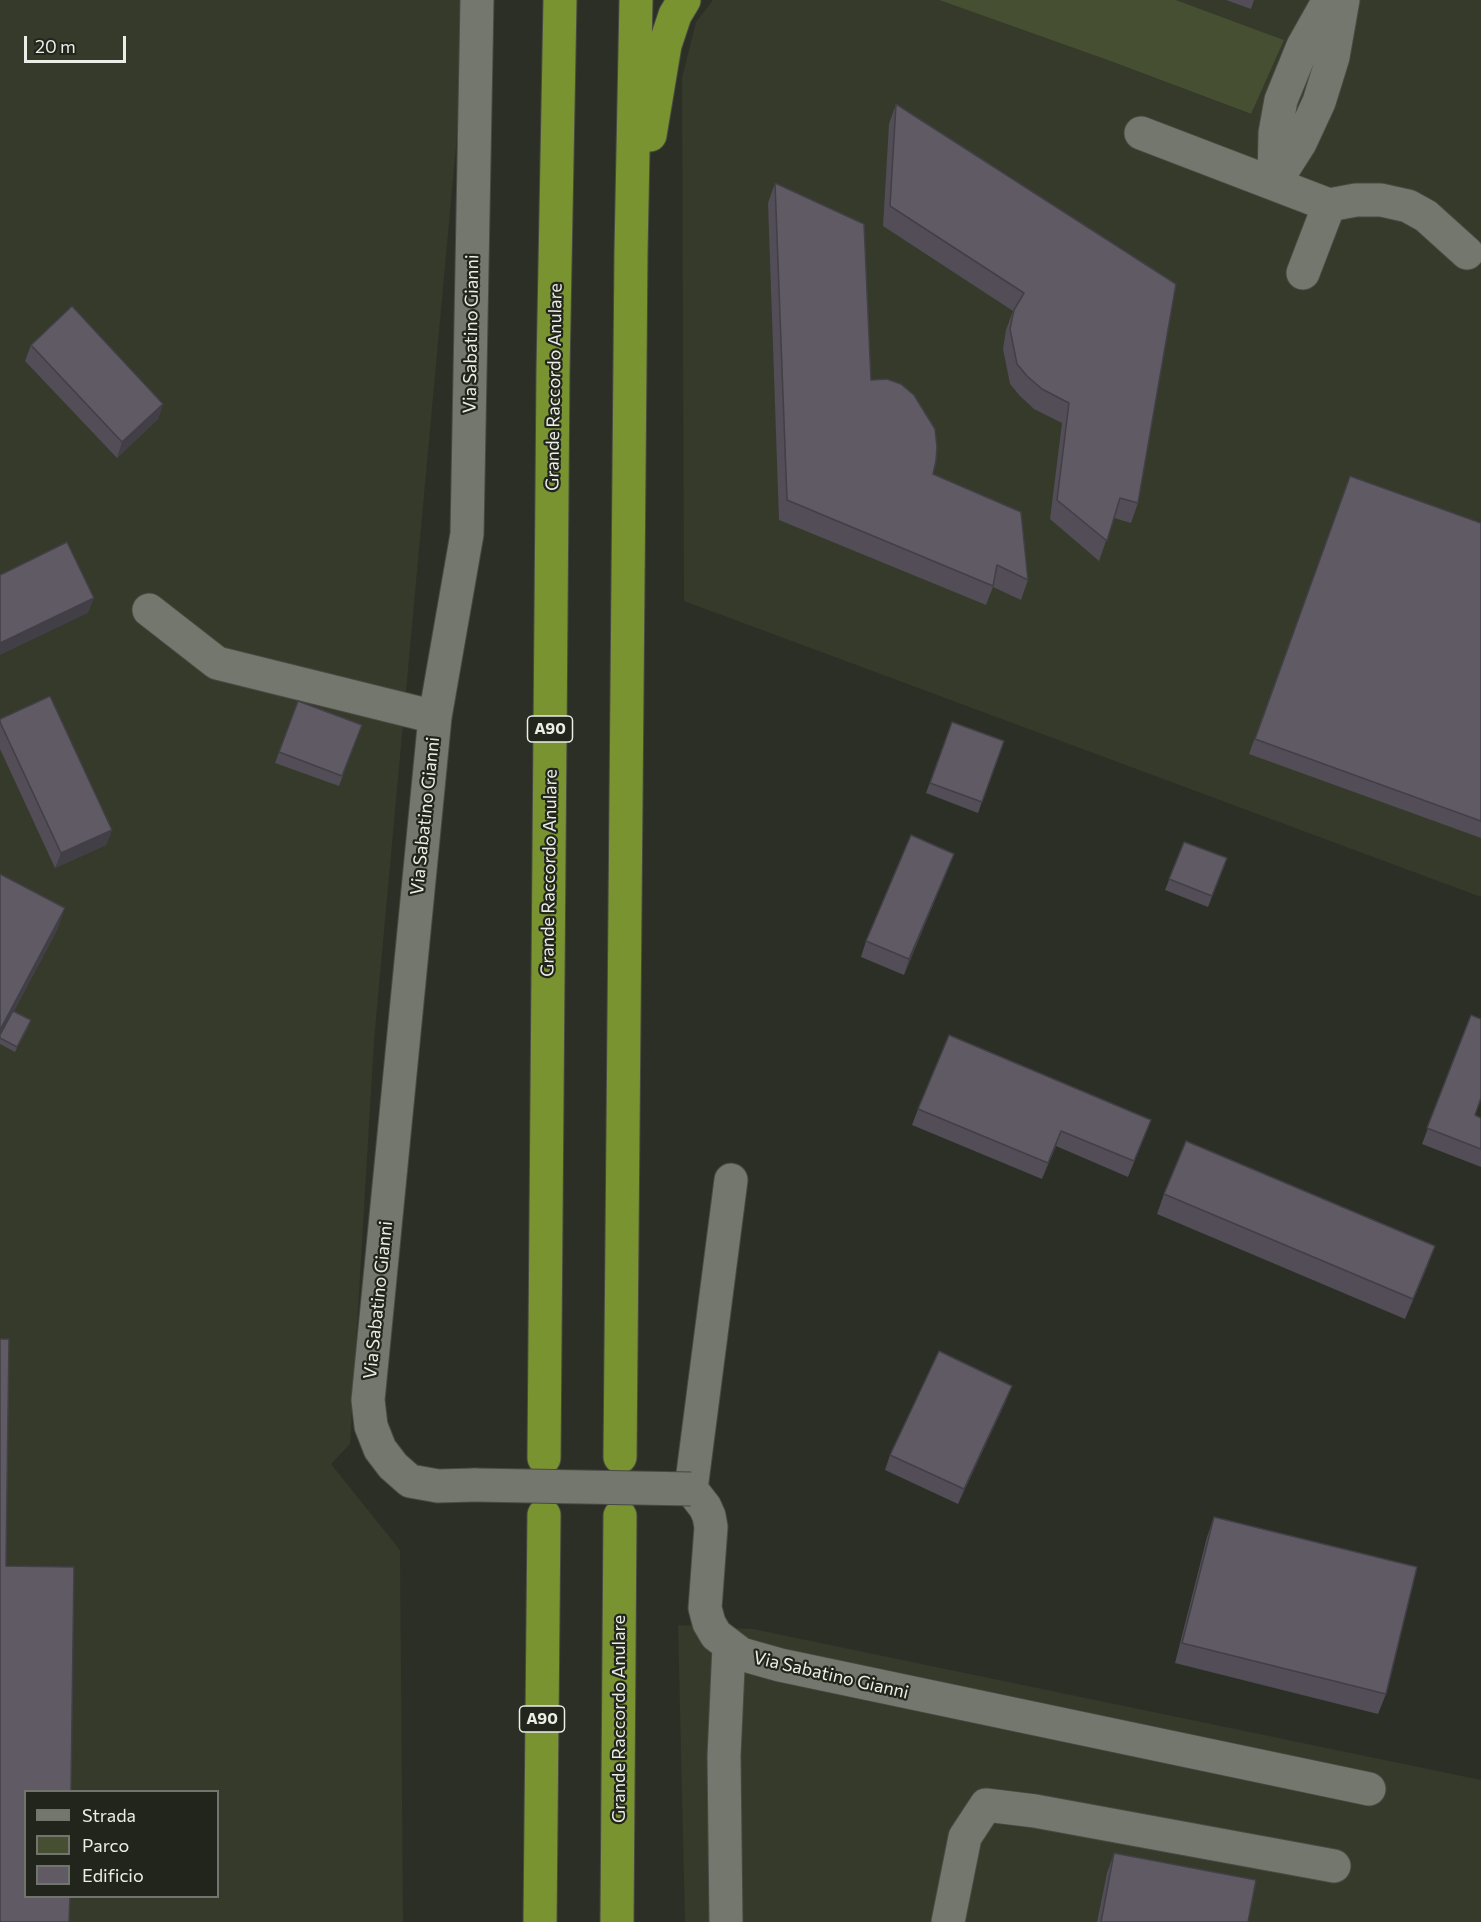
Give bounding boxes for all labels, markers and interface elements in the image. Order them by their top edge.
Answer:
scale bar [27,24,129,62]
text: 20 m [35,35,76,57]
street label: Via Sabatino Gianni [459,254,483,414]
street label: Grande Raccordo Anulare [541,283,567,491]
road number: A90 [528,716,572,742]
street label: Via Sabatino Gianni [406,736,444,896]
street label: Grande Raccordo Anulare [536,769,562,977]
street label: Via Sabatino Gianni [359,1220,397,1380]
street label: Grande Raccordo Anulare [608,1615,630,1823]
street label: Via Sabatino Gianni [751,1647,911,1703]
road number: A90 [520,1706,564,1732]
legend [24,1790,219,1898]
text: Strada [82,1804,136,1826]
text: Parco [82,1834,129,1856]
text: Edificio [82,1864,144,1886]

